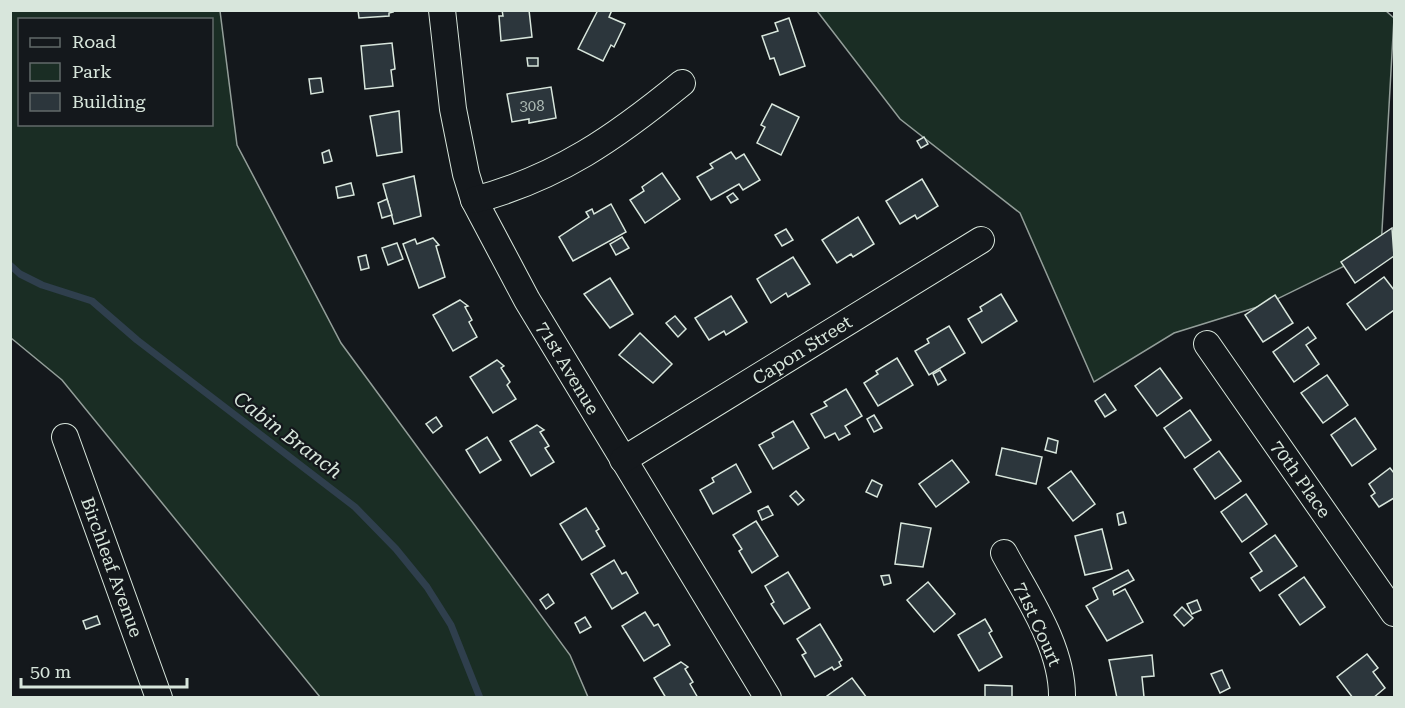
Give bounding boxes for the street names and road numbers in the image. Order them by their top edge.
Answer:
street label: Capon Street [748,311,856,389]
street label: 71st Avenue [532,318,604,418]
street label: 70th Place [1267,436,1335,522]
street label: Birchleaf Avenue [77,494,147,640]
street label: 71st Court [1010,579,1066,669]

